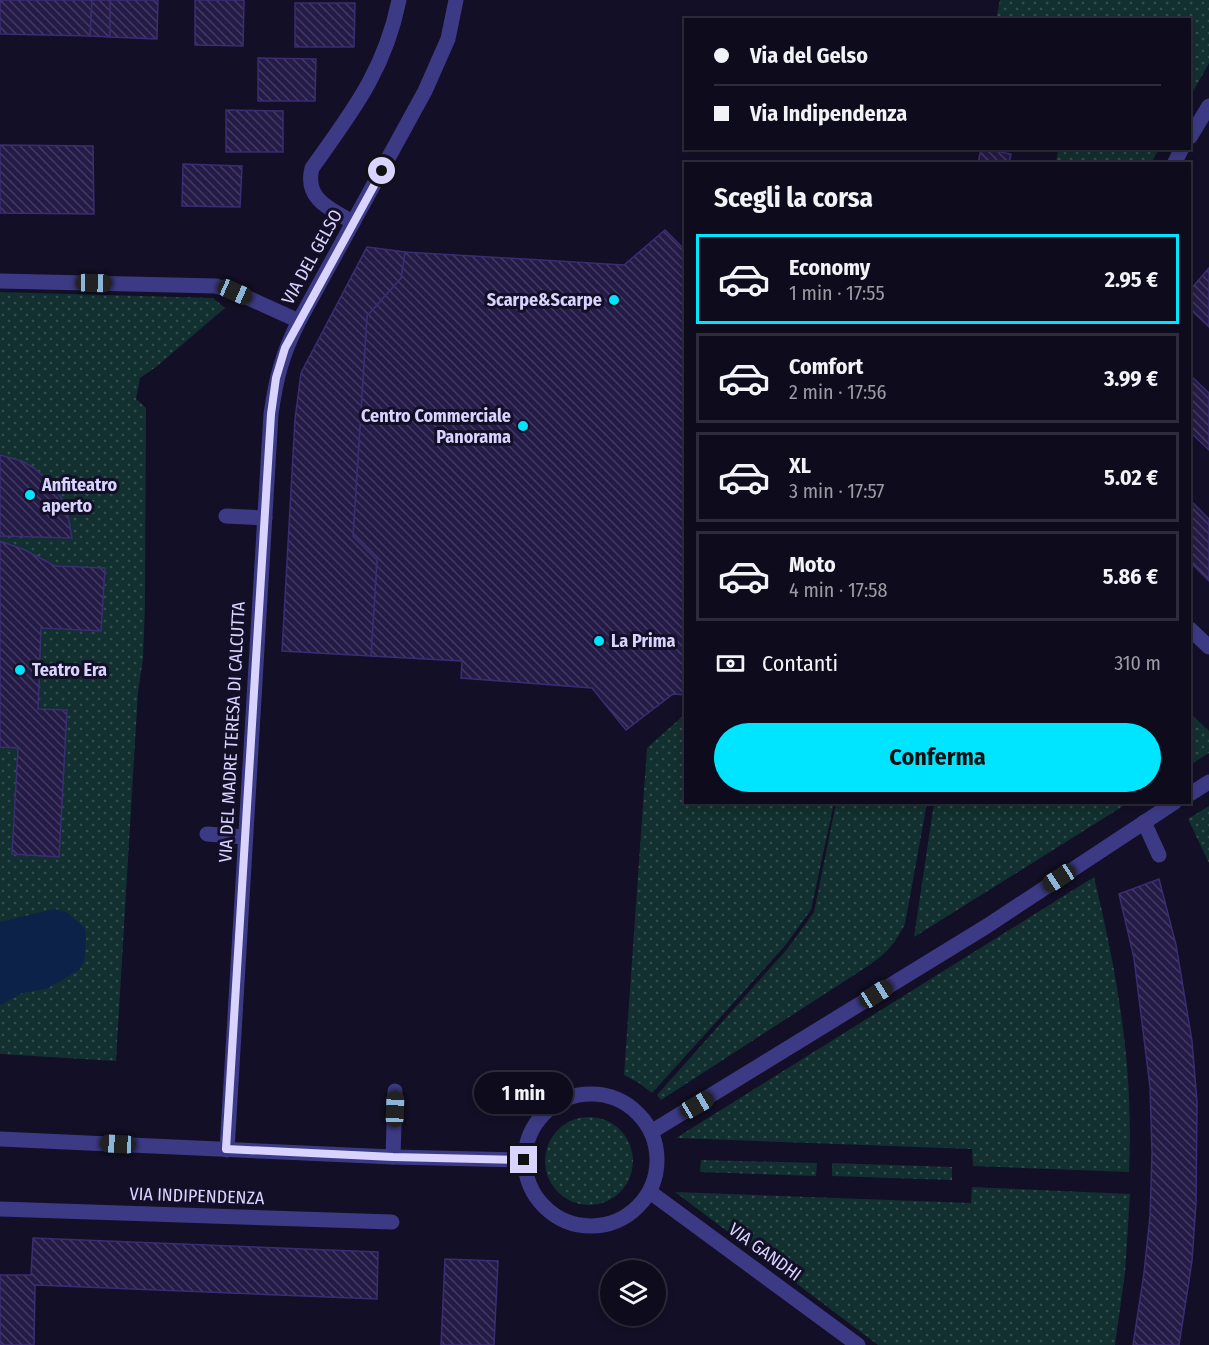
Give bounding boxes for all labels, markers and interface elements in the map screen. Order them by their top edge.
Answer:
text: Via del Gelso [750,42,868,69]
text: Via Indipendenza [750,100,907,127]
route start [368,157,395,184]
text: Scegli la corsa [714,182,873,214]
street label: VIA DEL GELSO [277,206,347,308]
icon: car [717,252,771,306]
text: Economy [789,254,870,281]
text: 2.95 € [1105,266,1158,293]
car [76,274,112,292]
car [215,276,255,308]
text: 1 min · 17:55 [789,281,885,305]
place label: Scarpe&Scarpe [487,289,602,311]
marker: Scarpe&Scarpe [607,293,621,307]
icon: car [717,351,771,405]
text: Comfort [789,353,863,380]
text: 3.99 € [1104,365,1158,392]
text: 2 min · 17:56 [789,380,886,404]
place label: Centro Commerciale Panorama [361,405,511,448]
marker: Centro Commerciale Panorama [516,419,530,433]
icon: car [717,450,771,504]
text: XL [789,452,811,479]
text: 5.02 € [1104,464,1158,491]
place label: Anfiteatro aperto [41,474,117,517]
text: 3 min · 17:57 [789,479,884,503]
marker: Anfiteatro aperto [23,488,37,502]
icon: car [717,549,771,603]
text: Moto [789,551,836,578]
text: 5.86 € [1103,563,1158,590]
text: 4 min · 17:58 [789,578,887,602]
street label: VIA DEL MADRE TERESA DI CALCUTTA [214,600,250,863]
place label: La Prima [611,630,675,652]
marker: La Prima [592,634,606,648]
icon: cash [714,647,747,680]
text: Contanti [762,650,838,677]
text: 310 m [1114,651,1161,675]
place label: Teatro Era [32,659,107,681]
marker: Teatro Era [13,663,27,677]
button: Conferma [714,723,1161,792]
car [1039,861,1079,895]
car [856,977,896,1011]
callout: 1 min [474,1073,574,1115]
text: 1 min [502,1081,545,1105]
car [677,1088,717,1122]
car [385,1091,405,1127]
car [100,1134,136,1154]
route end [510,1146,537,1173]
street label: VIA INDIPENDENZA [129,1183,265,1209]
street label: VIA GANDHI [724,1218,806,1286]
map controls [600,1260,666,1326]
button: layers [600,1260,666,1326]

